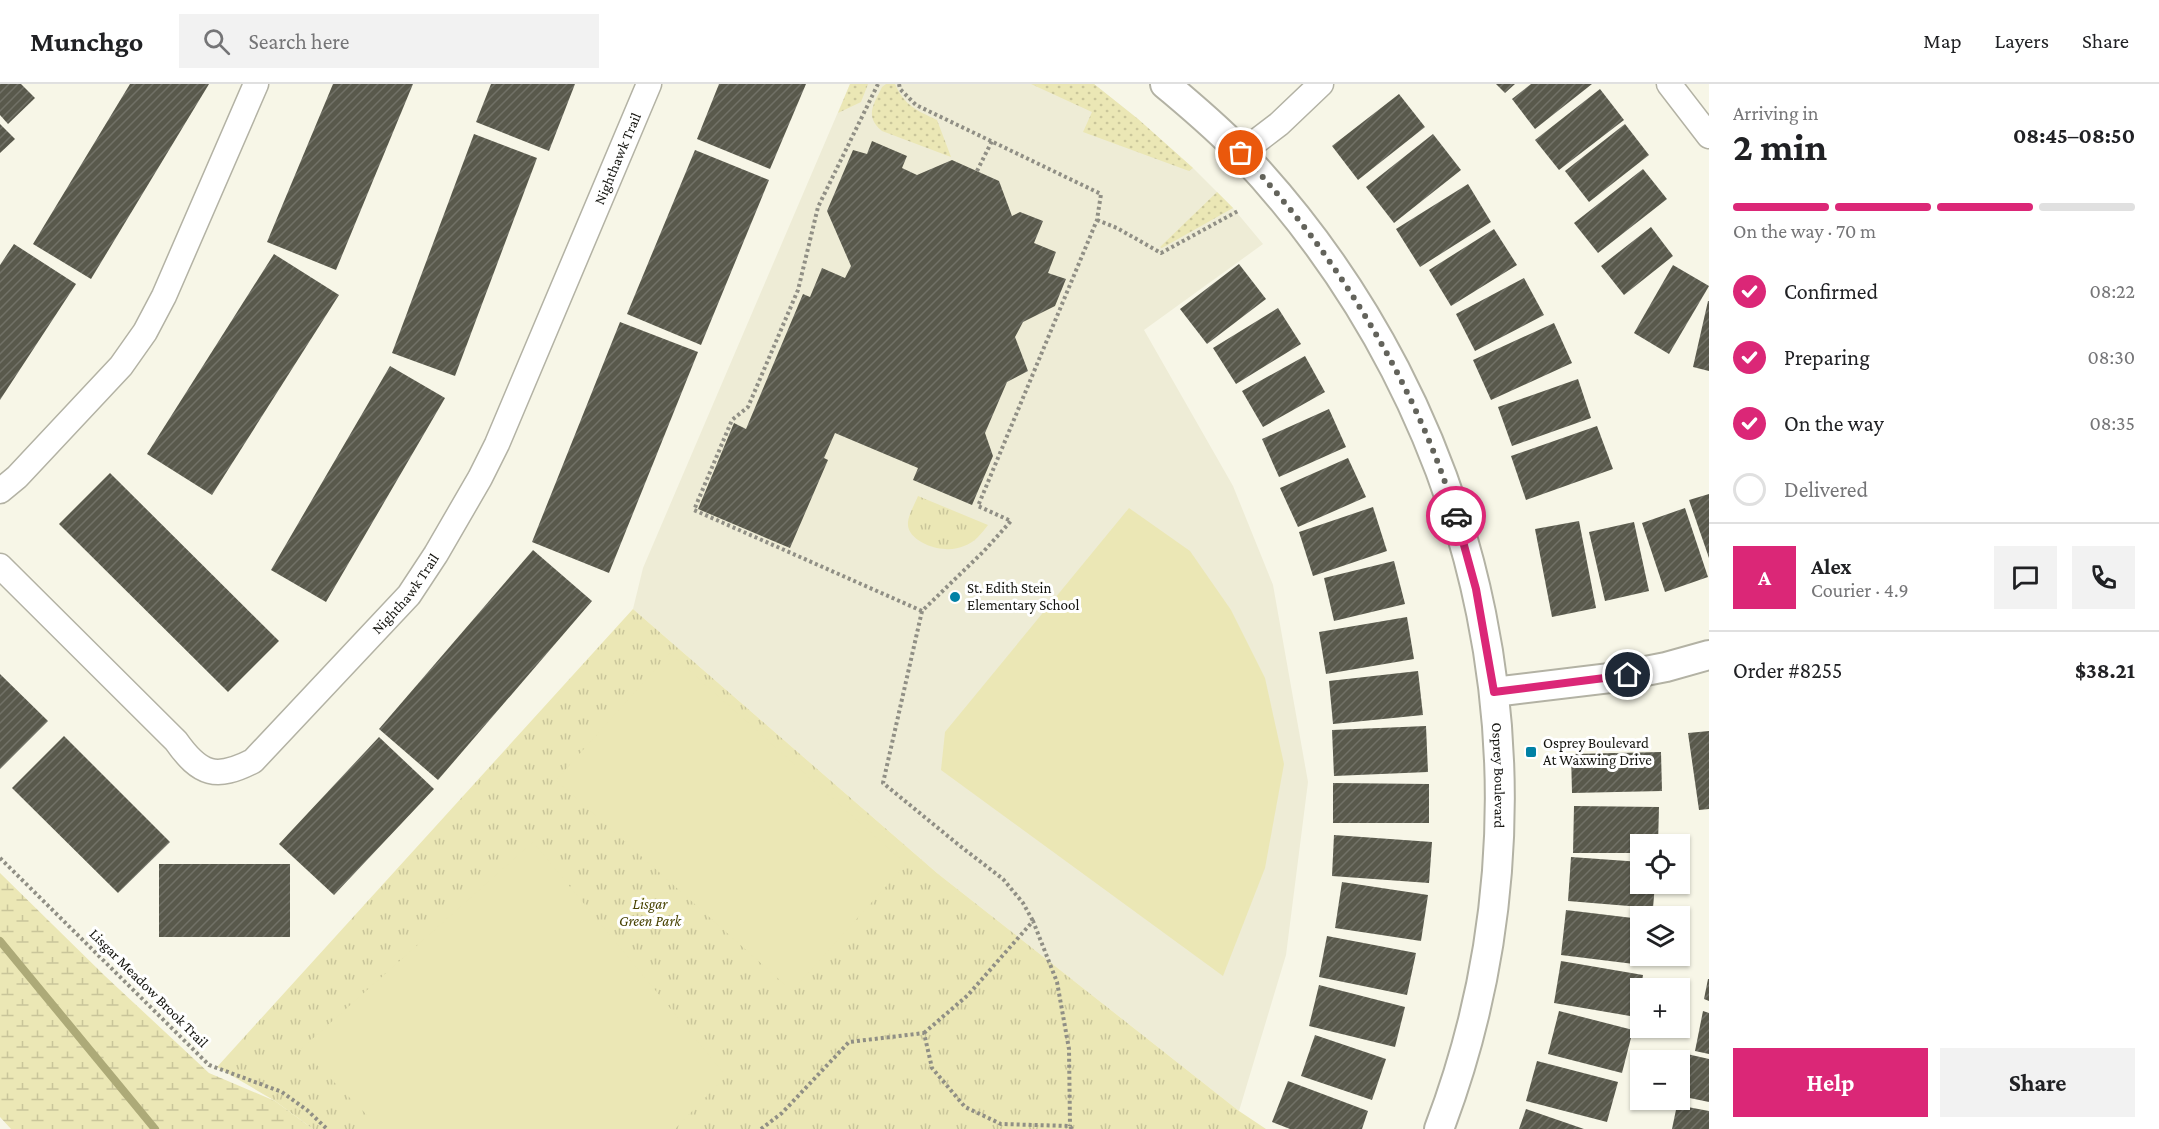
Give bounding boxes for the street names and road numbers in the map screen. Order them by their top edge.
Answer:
street label: Nighthawk Trail [591,110,644,207]
street label: Nighthawk Trail [369,551,442,637]
street label: Osprey Boulevard [1489,722,1508,829]
street label: Lisgar Meadow Brook Trail [86,925,212,1051]

